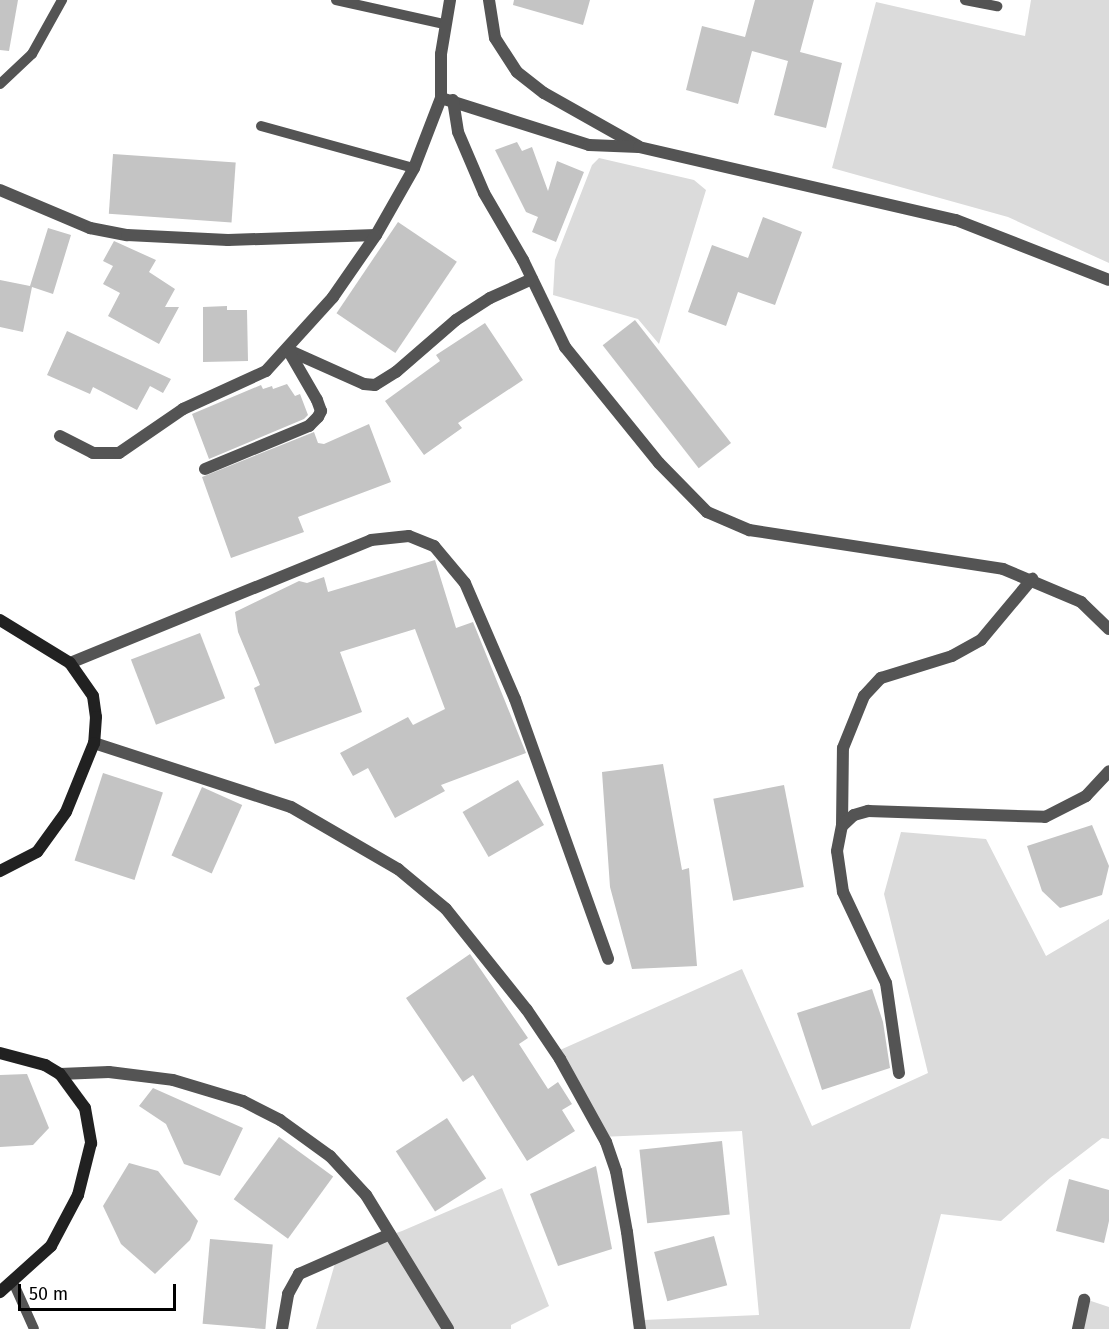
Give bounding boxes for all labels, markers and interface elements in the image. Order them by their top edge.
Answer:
scale bar [21,1272,178,1310]
text: 50 m [29,1283,68,1305]

